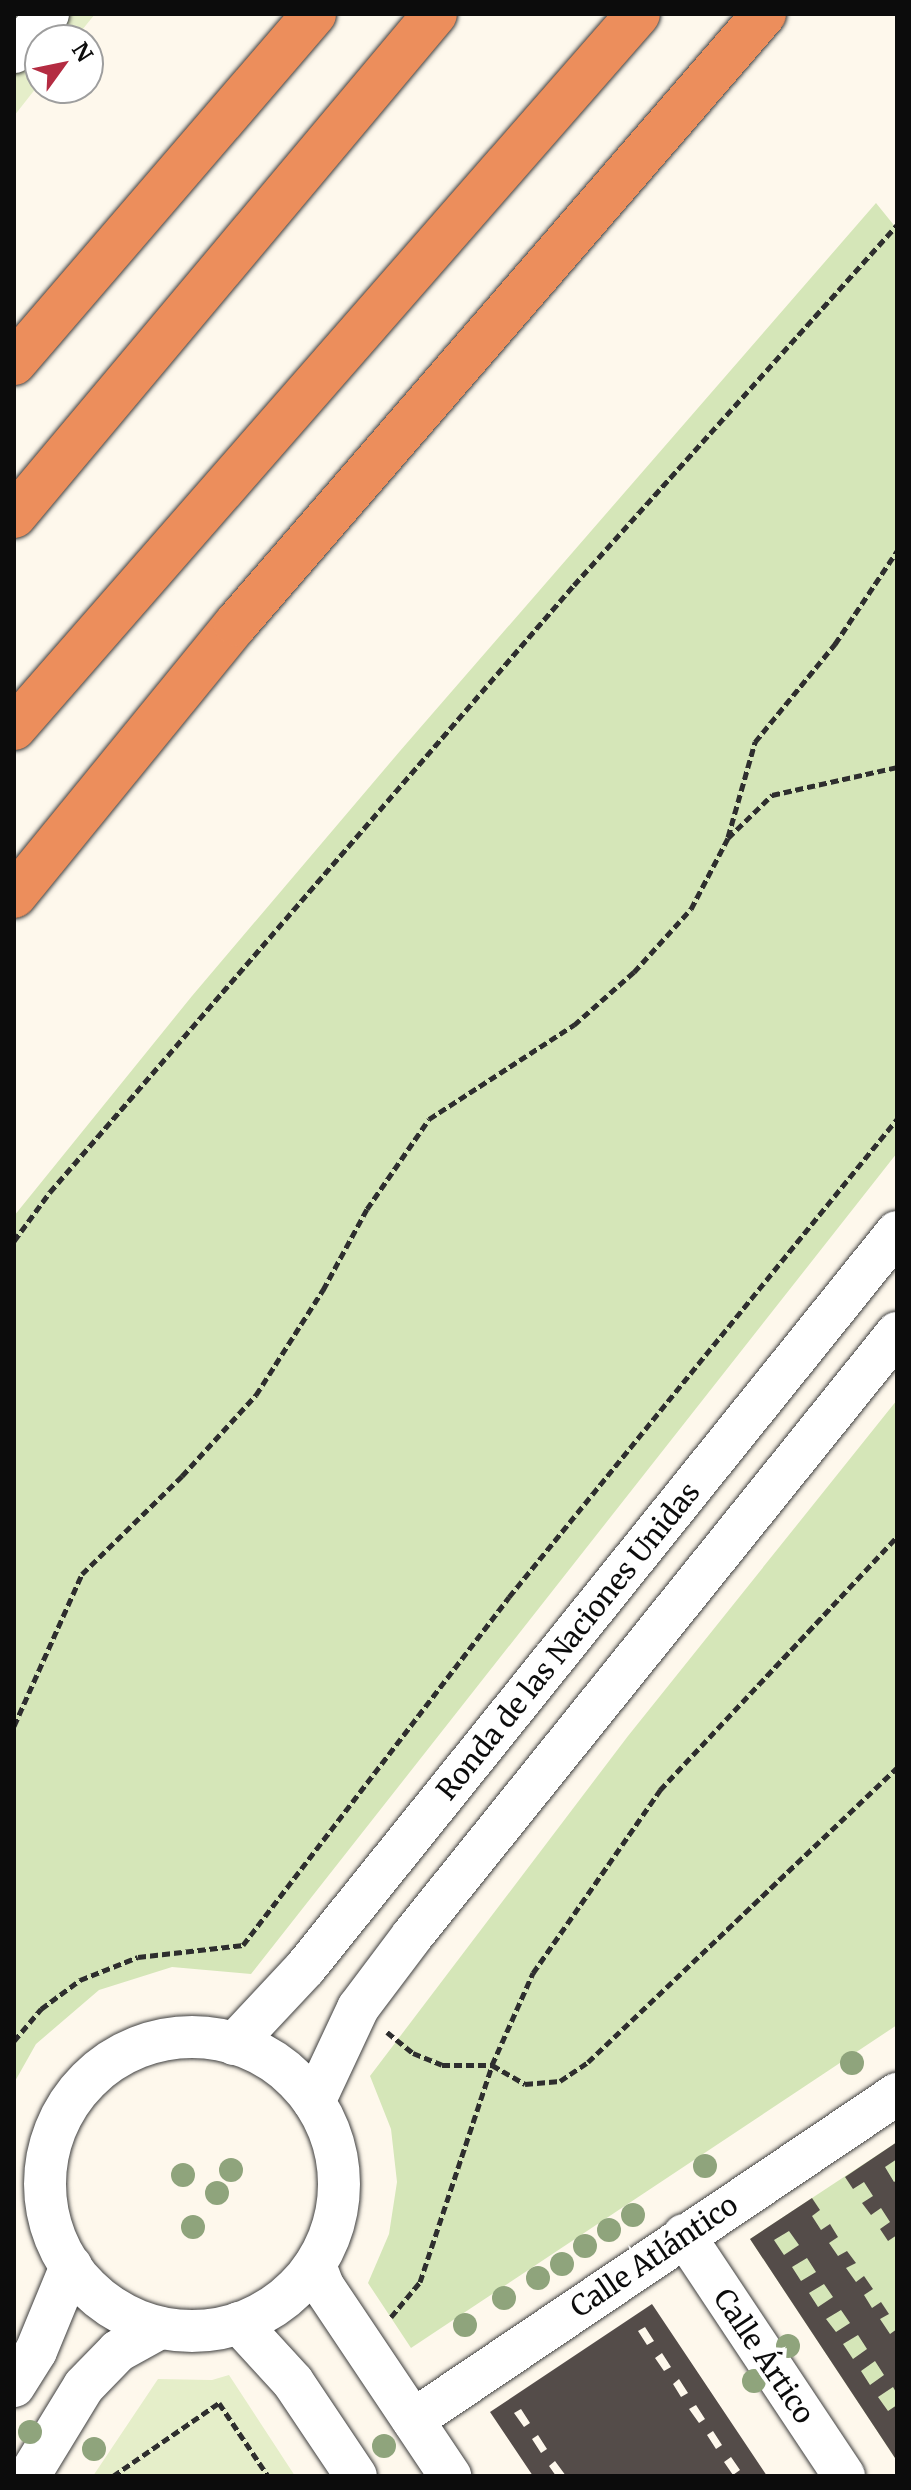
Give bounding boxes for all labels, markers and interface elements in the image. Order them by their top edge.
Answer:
north arrow [24,24,104,104]
text: N [66,37,99,67]
street label: Ronda de las Naciones Unidas [430,1476,706,1806]
street label: Calle Atlántico [564,2188,744,2324]
street label: Calle Ártico [707,2282,821,2430]

